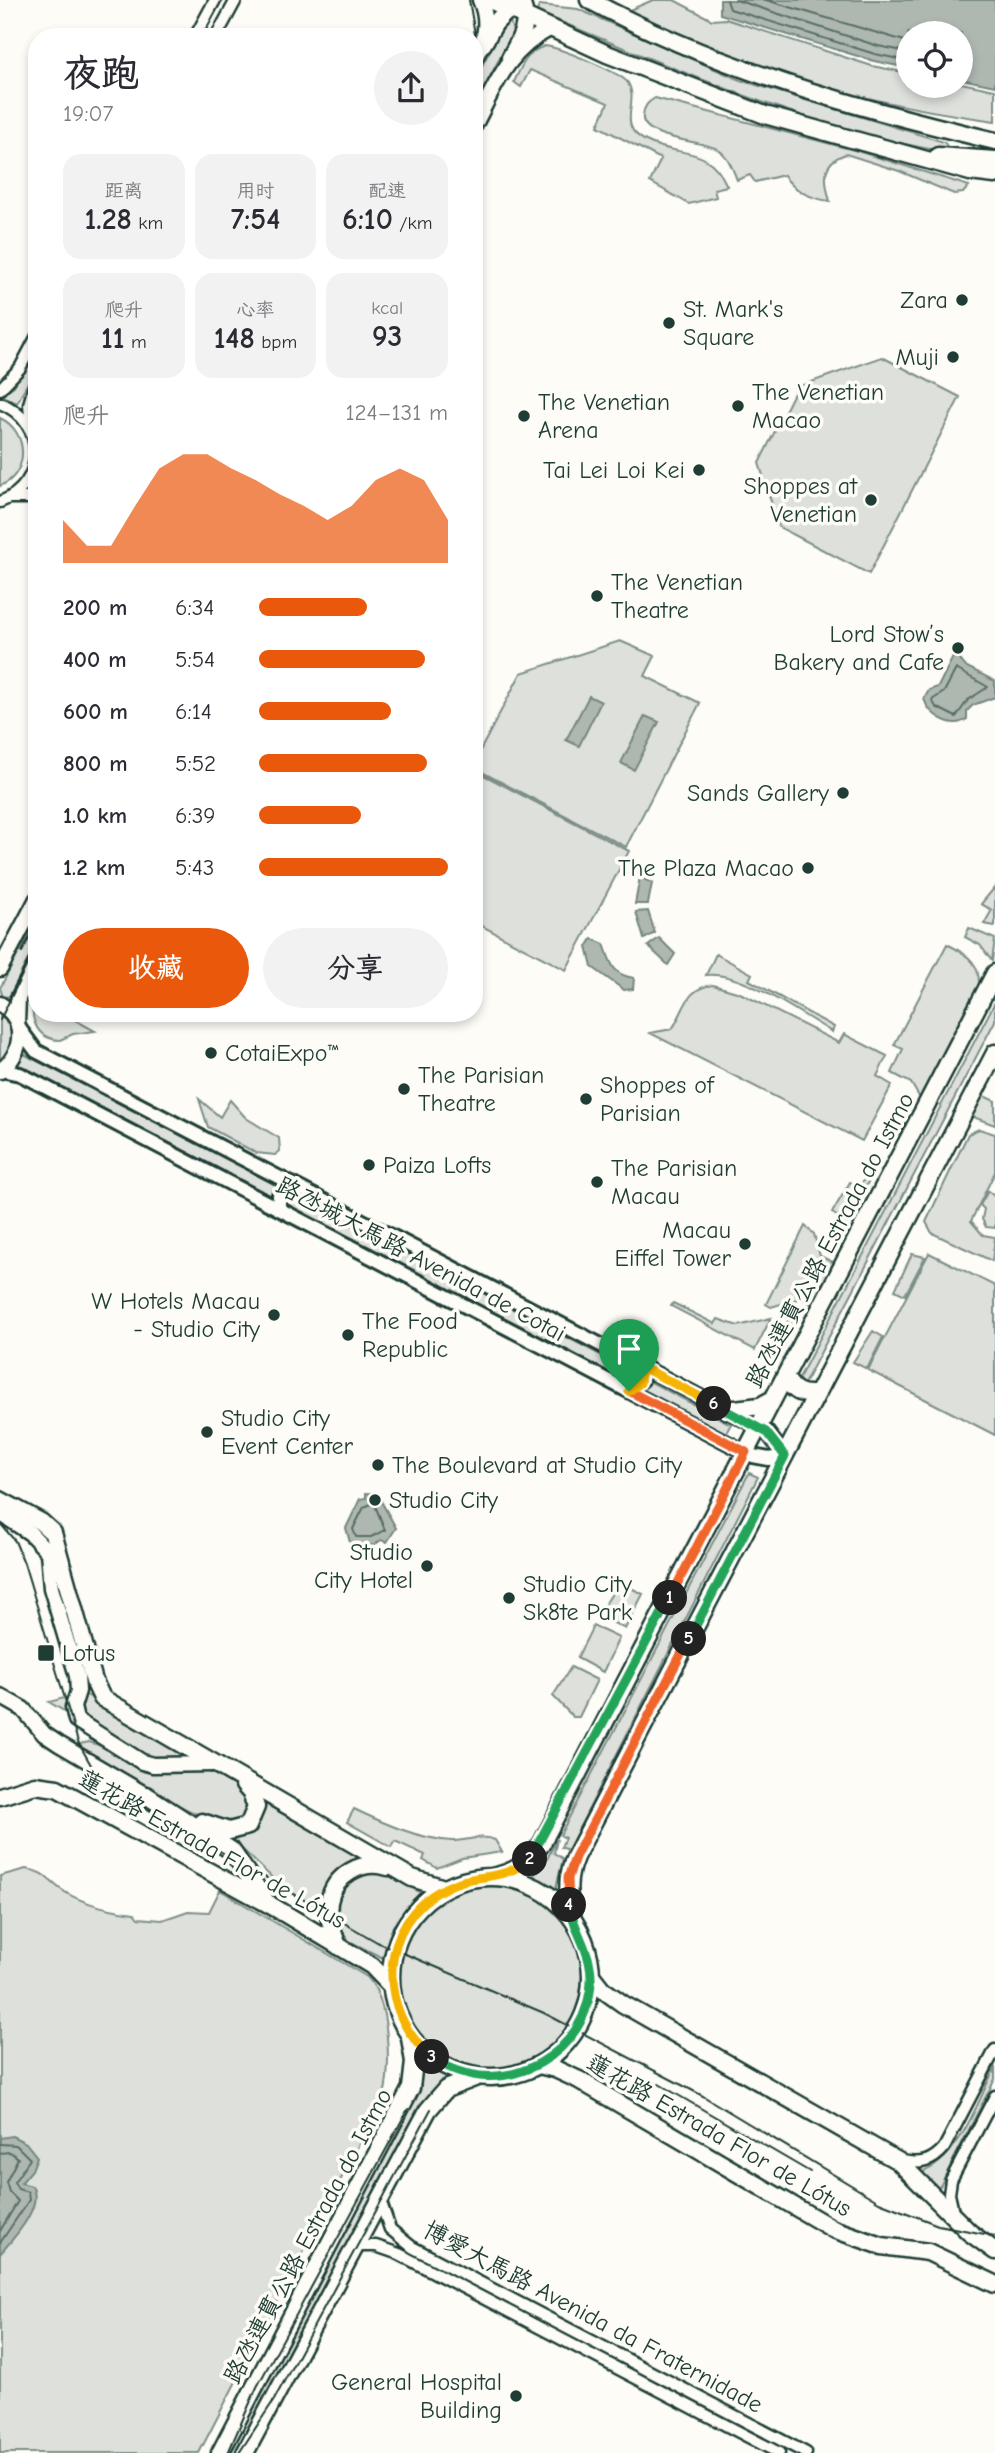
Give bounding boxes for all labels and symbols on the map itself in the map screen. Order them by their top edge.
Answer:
place label: Zara [900,286,948,314]
marker: Zara [954,292,970,308]
place label: St. Mark's Square [683,295,783,351]
marker: St. Mark's Square [661,315,677,331]
place label: Muji [896,343,939,371]
marker: Muji [945,349,961,365]
place label: The Venetian Macao [752,378,884,434]
place label: The Venetian Arena [538,388,670,444]
marker: The Venetian Macao [730,398,746,414]
marker: The Venetian Arena [516,408,532,424]
place label: Tai Lei Loi Kei [543,456,685,484]
marker: Tai Lei Loi Kei [691,462,707,478]
place label: Shoppes at Venetian [743,472,858,528]
marker: Shoppes at Venetian [863,492,879,508]
place label: The Venetian Theatre [611,568,743,624]
marker: The Venetian Theatre [589,588,605,604]
place label: Lord Stow’s Bakery and Cafe [774,620,944,676]
marker: Lord Stow’s Bakery and Cafe [950,640,966,656]
place label: Sands Gallery [687,779,829,807]
marker: Sands Gallery [835,785,851,801]
place label: The Plaza Macao [618,854,794,882]
marker: The Plaza Macao [800,860,816,876]
place label: CotaiExpo™ [225,1039,339,1067]
marker: CotaiExpo™ [203,1045,219,1061]
place label: The Parisian Theatre [418,1061,544,1117]
place label: Shoppes of Parisian [600,1071,715,1127]
marker: The Parisian Theatre [396,1081,412,1097]
street label: 路氹連貫公路 Estrada do Istmo [740,1088,920,1392]
marker: Shoppes of Parisian [578,1091,594,1107]
place label: Paiza Lofts [383,1151,491,1179]
place label: The Parisian Macau [611,1154,737,1210]
marker: Paiza Lofts [361,1157,377,1173]
street label: 路氹城大馬路 Avenida de Cotai [272,1171,570,1347]
marker: The Parisian Macau [589,1174,605,1190]
place label: Macau Eiffel Tower [615,1216,731,1272]
marker: Macau Eiffel Tower [737,1236,753,1252]
place label: W Hotels Macau - Studio City [91,1287,260,1343]
marker: W Hotels Macau - Studio City [266,1307,282,1323]
place label: The Food Republic [362,1307,458,1363]
pin [599,1319,659,1391]
marker: The Food Republic [340,1327,356,1343]
pin: 6 [696,1386,732,1422]
place label: Studio City Event Center [221,1404,353,1460]
marker: Studio City Event Center [199,1424,215,1440]
place label: The Boulevard at Studio City [392,1451,683,1479]
marker: The Boulevard at Studio City [370,1457,386,1473]
place label: Studio City [389,1486,498,1514]
marker: Studio City [367,1492,383,1508]
place label: Studio City Hotel [314,1538,413,1594]
marker: Studio City Hotel [419,1558,435,1574]
place label: Studio City Sk8te Park [523,1570,633,1626]
pin: 1 [652,1580,688,1616]
marker: Studio City Sk8te Park [501,1590,517,1606]
pin: 5 [672,1622,706,1656]
place label: Lotus [62,1639,115,1667]
marker: Lotus [36,1643,56,1663]
street label: 蓮花路 Estrada Flor de Lótus [73,1764,351,1934]
pin: 2 [512,1842,548,1876]
pin: 4 [552,1888,586,1923]
pin: 3 [414,2039,450,2074]
street label: 蓮花路 Estrada Flor de Lótus [582,2048,856,2222]
street label: 路氹連貫公路 Estrada do Istmo [218,2084,398,2388]
street label: 博愛大馬路 Avenida da Fraternidade [419,2215,767,2419]
place label: General Hospital Building [331,2368,502,2424]
marker: General Hospital Building [508,2388,524,2404]

